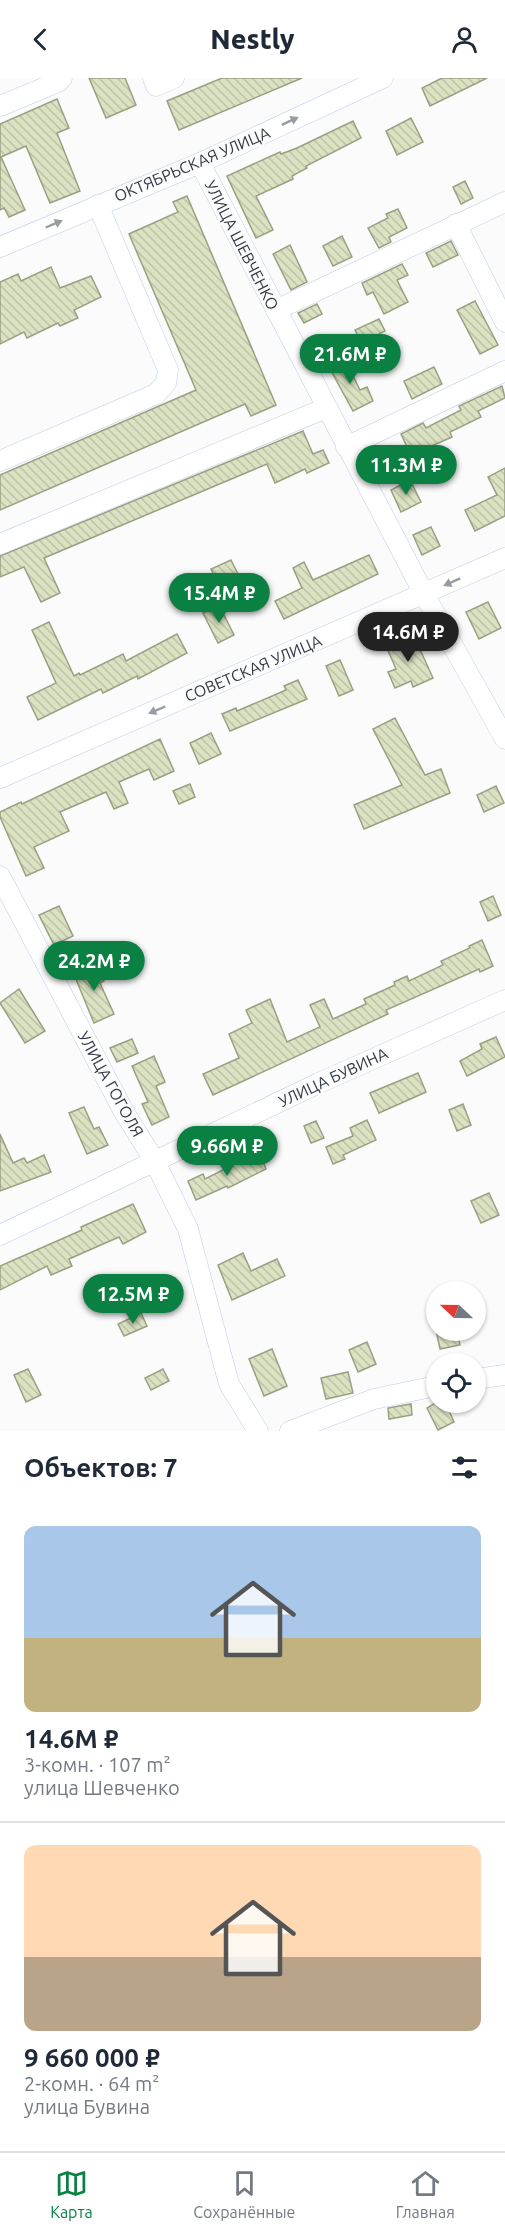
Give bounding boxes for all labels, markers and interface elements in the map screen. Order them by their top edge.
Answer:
icon: back [24,23,57,56]
icon: person [448,23,481,56]
text: Nestly [210,24,295,54]
one-way arrow [282,117,299,126]
street label: ОКТЯБРЬСКАЯ УЛИЦА [111,123,273,205]
street label: УЛИЦА ШЕВЧЕНКО [202,177,282,313]
one-way arrow [45,219,62,228]
pin: 21.6M ₽ [295,334,405,385]
text: 21.6M ₽ [314,342,386,365]
pin: 11.3M ₽ [351,445,461,496]
text: 11.3M ₽ [370,453,442,476]
pin: 15.4M ₽ [164,573,274,624]
one-way arrow [443,577,460,586]
text: 15.4M ₽ [183,581,255,604]
pin: 14.6M ₽ [353,612,463,663]
text: 14.6M ₽ [372,620,444,643]
street label: СОВЕТСКАЯ УЛИЦА [182,631,325,705]
one-way arrow [148,705,166,715]
pin: 24.2M ₽ [39,941,149,992]
text: 24.2M ₽ [58,949,130,972]
street label: УЛИЦА ГОГОЛЯ [75,1028,147,1140]
street label: УЛИЦА БУВИНА [276,1044,391,1110]
pin: 9.66M ₽ [172,1126,282,1177]
text: 9.66M ₽ [191,1134,263,1157]
pin: 12.5M ₽ [78,1274,188,1325]
north arrow [426,1281,486,1341]
map controls [426,1281,486,1413]
text: 12.5M ₽ [97,1282,169,1305]
button: locate [426,1353,486,1413]
icon: filters [448,1451,481,1484]
text: Объектов: 7 [24,1453,178,1482]
icon: home [199,1565,307,1673]
text: 14.6M ₽ [24,1724,118,1753]
text: 3-комн. · 107 m² [24,1753,171,1776]
text: улица Шевченко [24,1776,180,1799]
icon: home [199,1884,307,1992]
text: 9 660 000 ₽ [24,2043,160,2072]
text: 2-комн. · 64 m² [24,2072,159,2095]
text: улица Бувина [24,2095,150,2118]
tab: Карта [50,2167,93,2221]
tab: Сохранённые [193,2167,295,2221]
tab: Главная [396,2167,455,2221]

